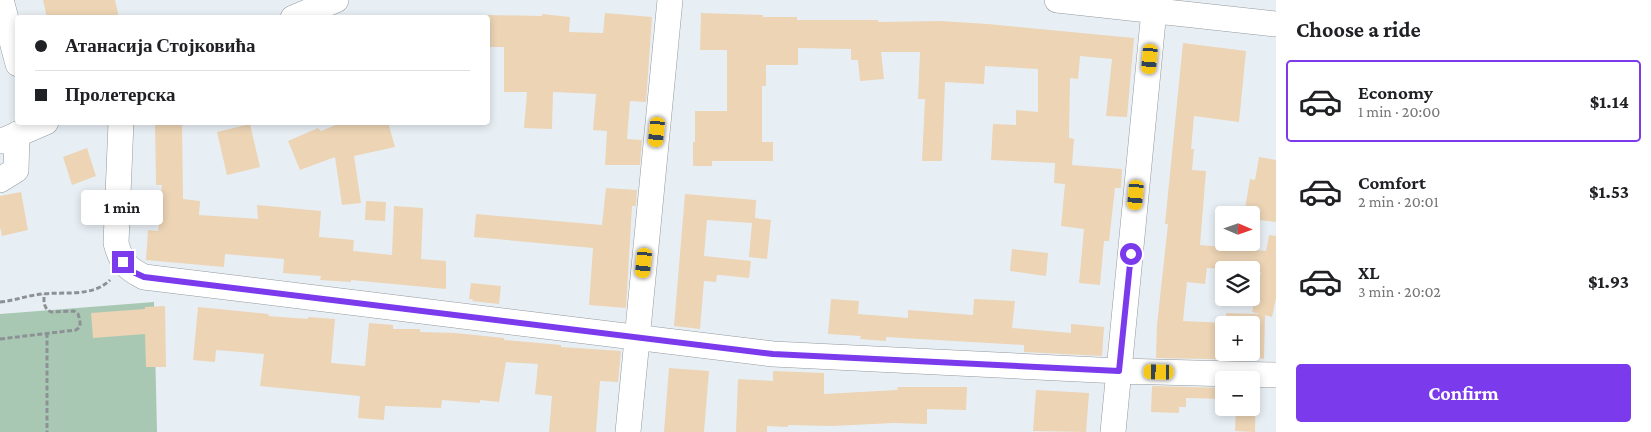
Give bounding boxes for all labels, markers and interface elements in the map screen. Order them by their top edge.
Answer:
text: Choose a ride [1296,17,1421,42]
text: Атанасија Стојковића [65,35,256,56]
car [1141,43,1158,75]
icon: car [1298,79,1343,124]
text: Economy [1358,82,1433,103]
text: Пролетерска [65,84,176,105]
text: $1.14 [1590,91,1629,112]
text: 1 min · 20:00 [1358,103,1440,120]
car [647,116,666,148]
icon: car [1298,169,1343,214]
text: Comfort [1358,172,1426,193]
car [1127,179,1144,211]
text: $1.53 [1589,181,1629,202]
callout: 1 min [82,190,164,224]
text: 2 min · 20:01 [1358,193,1439,210]
text: 1 min [104,199,140,216]
north arrow [1215,206,1260,251]
map controls [1215,206,1260,416]
route start [1120,243,1142,265]
car [634,247,653,279]
route end [112,251,134,273]
icon: car [1298,259,1343,304]
button: layers [1215,261,1260,306]
text: XL [1358,262,1380,283]
text: $1.93 [1588,271,1629,292]
text: 3 min · 20:02 [1358,283,1441,300]
button: + [1215,316,1260,361]
car [1143,364,1174,380]
button: Confirm [1296,364,1631,422]
button: − [1215,371,1260,416]

